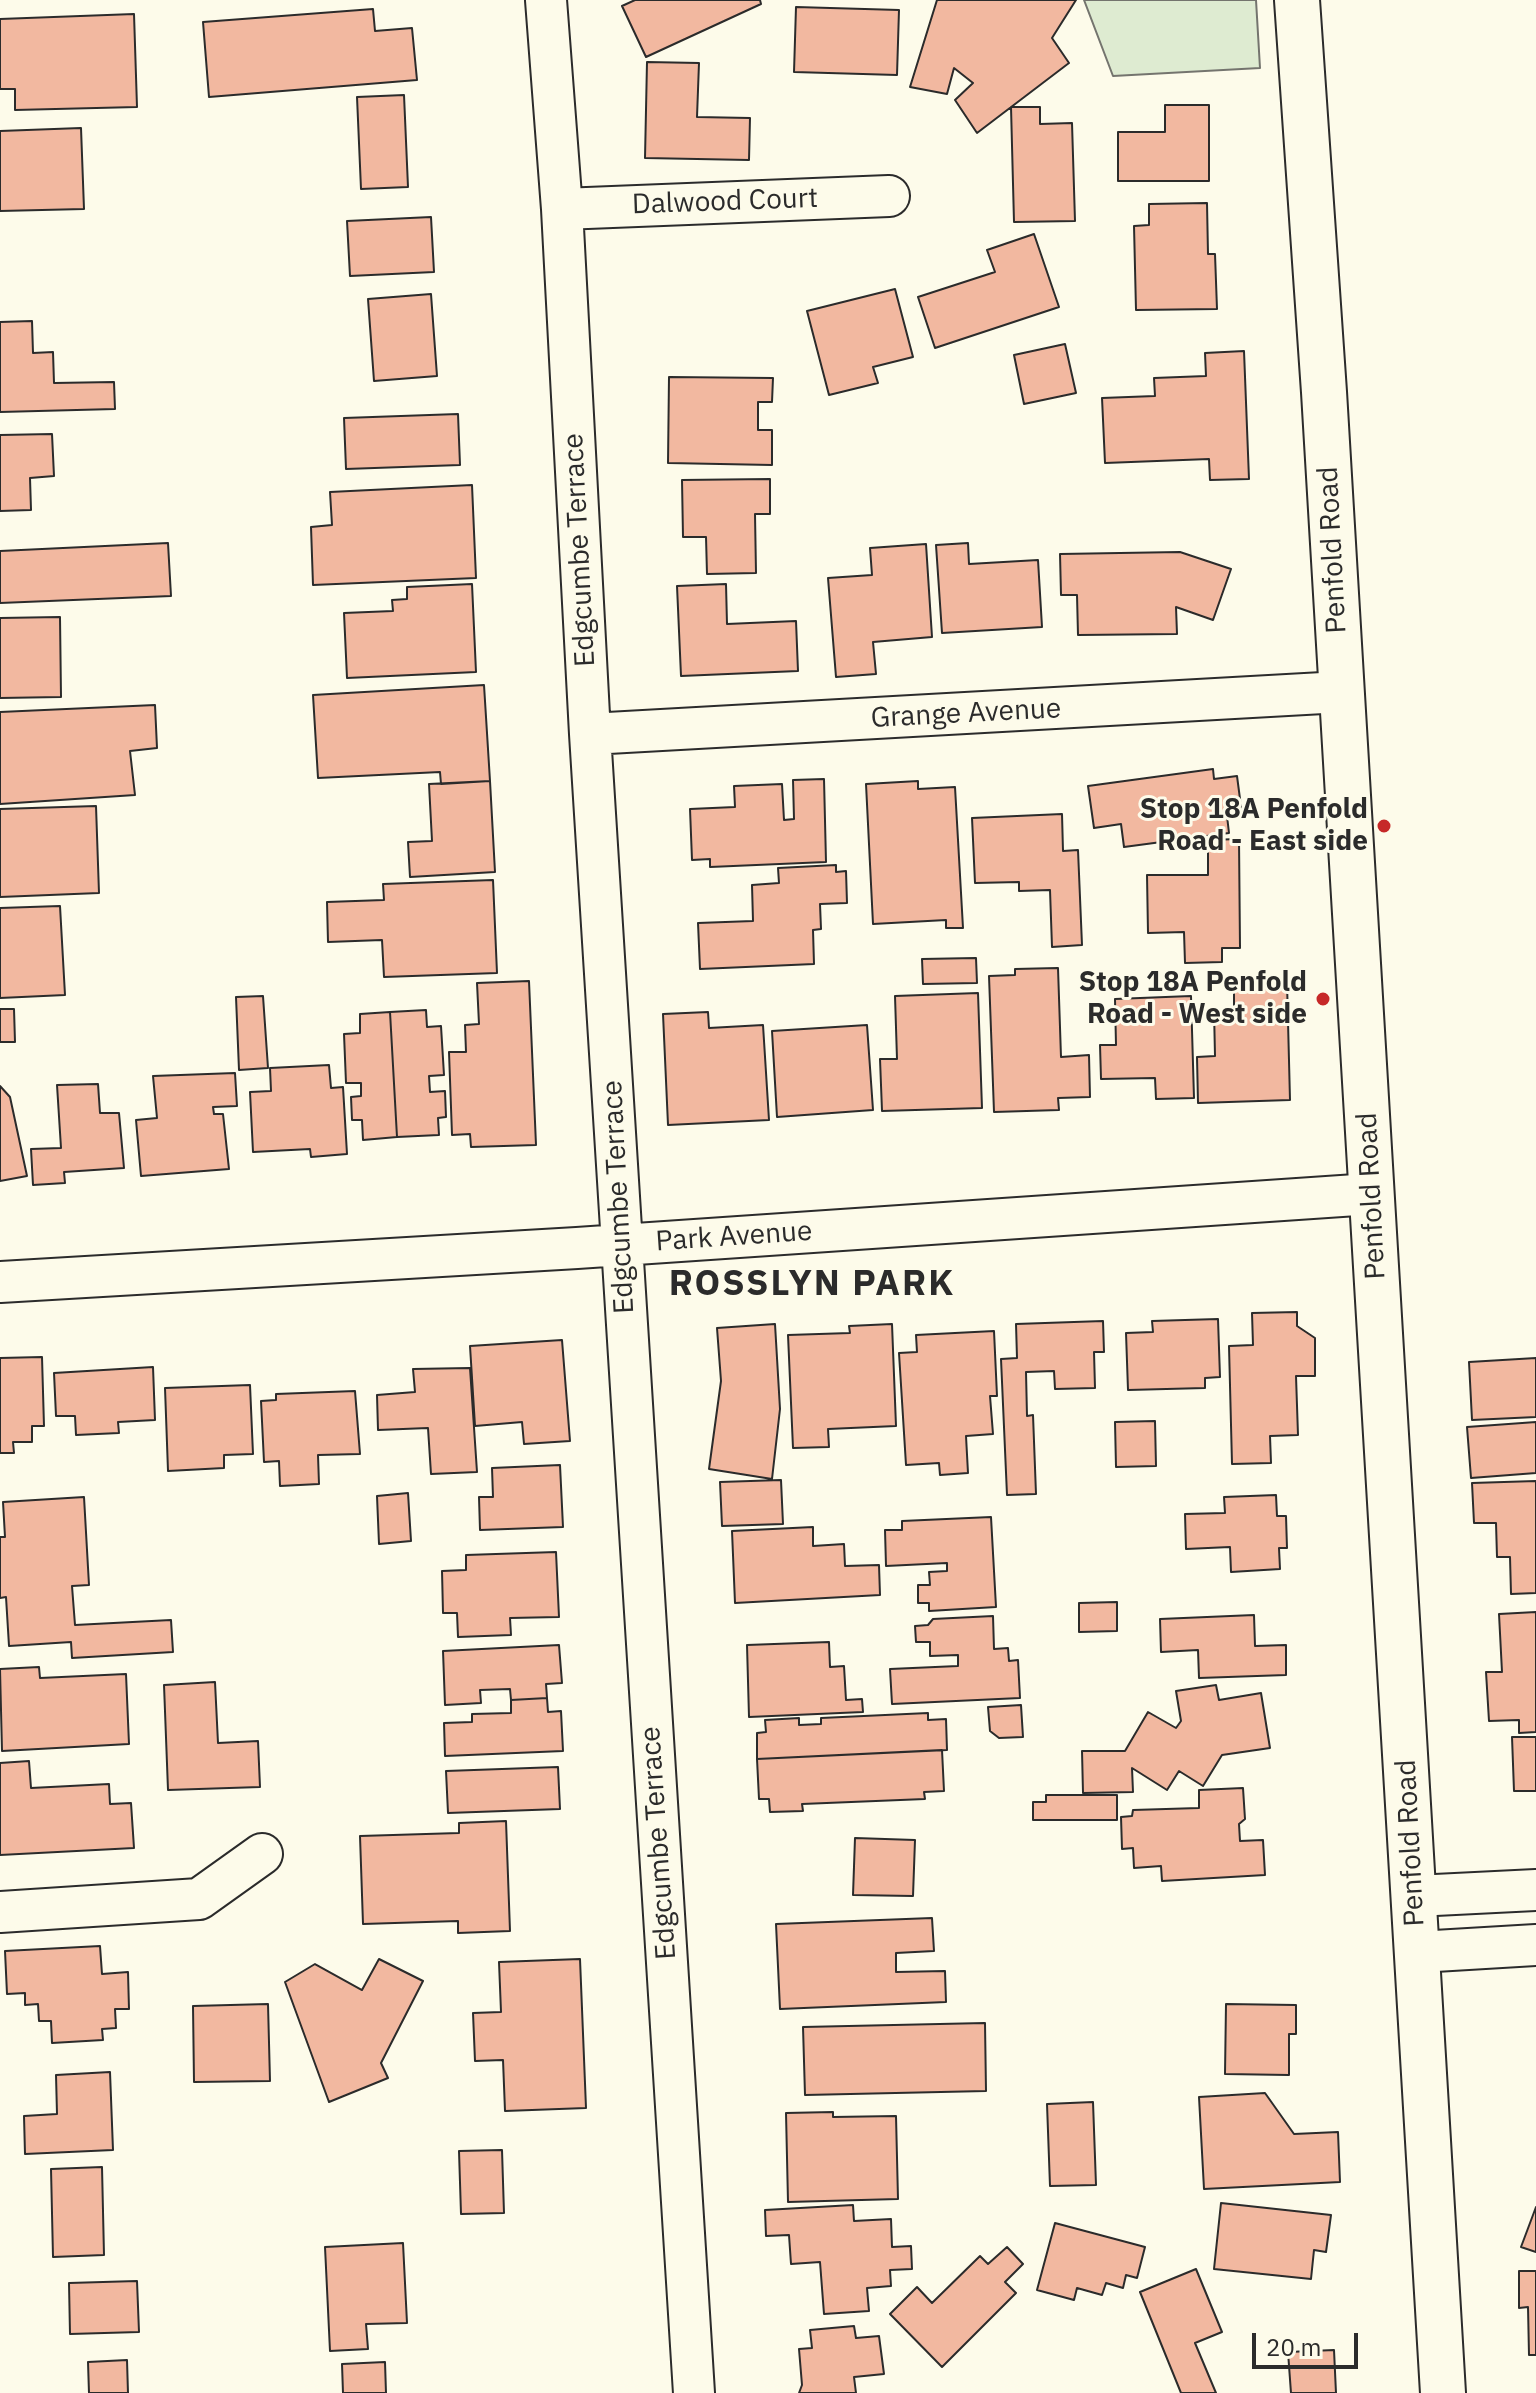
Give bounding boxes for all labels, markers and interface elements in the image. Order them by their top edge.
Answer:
street label: Dalwood Court [631,182,819,222]
street label: Edgcumbe Terrace [557,432,603,668]
street label: Penfold Road [1312,466,1354,634]
street label: Grange Avenue [870,692,1062,736]
place label: Stop 18A Penfold Road - East side [1140,793,1368,859]
marker: Stop 18A Penfold Road - East side [1375,817,1393,835]
place label: Stop 18A Penfold Road - West side [1079,966,1307,1032]
marker: Stop 18A Penfold Road - West side [1314,990,1332,1008]
street label: Edgcumbe Terrace [596,1079,642,1315]
street label: Penfold Road [1351,1112,1393,1280]
street label: Park Avenue [655,1215,813,1259]
district label: ROSSLYN PARK [669,1263,955,1307]
street label: Edgcumbe Terrace [634,1725,684,1961]
street label: Penfold Road [1390,1759,1432,1927]
scale bar [1256,2317,1362,2367]
text: 20 m [1266,2331,1321,2363]

